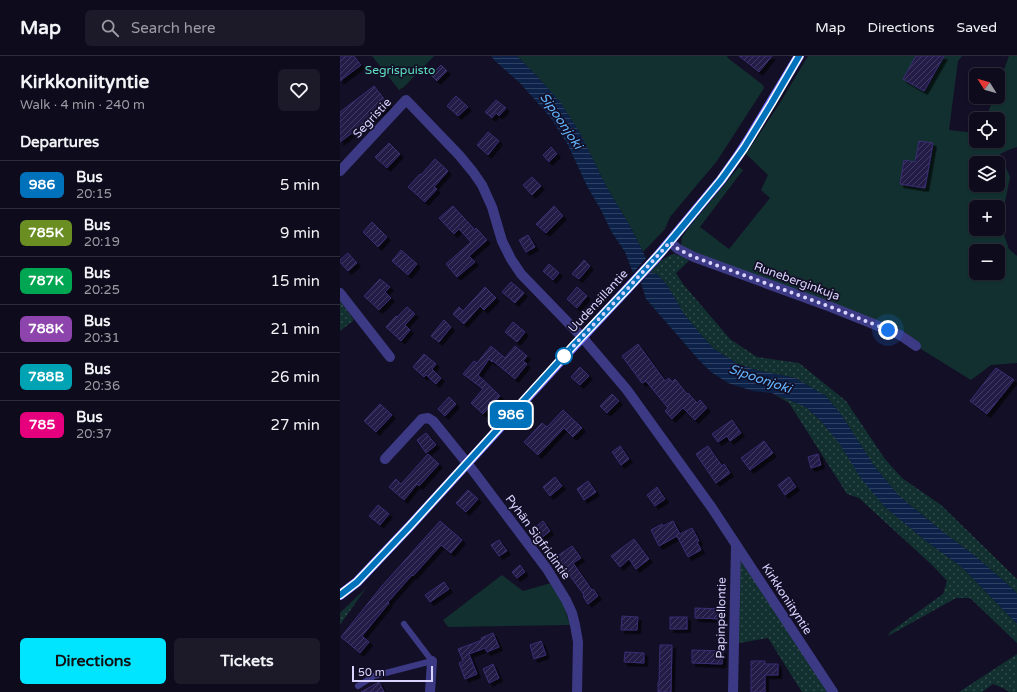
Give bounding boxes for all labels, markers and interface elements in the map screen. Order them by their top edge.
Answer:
search box [85,10,365,46]
text: Map [20,17,61,39]
icon: search [99,17,121,39]
text: Search here [131,19,215,37]
text: Map [815,19,846,36]
text: Directions [868,19,935,36]
text: Saved [957,19,997,36]
park label: Segrispuisto [365,63,435,77]
north arrow [969,68,1005,104]
map controls [969,68,1005,280]
button: heart [278,69,320,111]
text: Kirkkoniityntie [20,71,149,93]
water label: Sipoonjoki [536,90,587,154]
street label: Segristie [350,95,394,141]
text: Walk · 4 min · 240 m [20,97,145,113]
button: locate [969,112,1005,148]
text: Departures [20,133,99,151]
button: layers [969,156,1005,192]
text: Bus [76,168,103,186]
text: 986 [29,176,55,193]
text: 5 min [280,176,320,194]
text: 20:15 [76,186,112,202]
button: + [969,200,1005,236]
text: Bus [84,216,110,234]
text: 785K [28,224,64,241]
text: 9 min [280,224,320,242]
text: 20:19 [84,234,120,250]
button: − [969,244,1005,280]
street label: Runeberginkuja [752,259,842,303]
text: Bus [84,264,110,282]
street label: Uudensillantie [565,267,631,335]
text: 787K [28,272,64,289]
text: 15 min [271,272,320,290]
text: 20:25 [84,282,120,298]
text: Bus [84,312,110,330]
text: 788K [28,320,64,337]
text: 21 min [271,320,320,338]
your location [878,320,898,340]
text: 20:31 [84,330,120,346]
unlabelled marker [555,347,573,365]
text: Bus [84,360,111,378]
water label: Sipoonjoki [727,361,795,398]
text: 788B [28,368,64,385]
text: 26 min [271,368,320,386]
text: 20:36 [84,378,120,394]
line badge: 986 [488,402,534,428]
text: 986 [498,406,524,423]
text: Bus [76,408,103,426]
text: 785 [29,416,55,433]
text: 27 min [271,416,320,434]
text: 20:37 [76,426,112,442]
street label: Pyhän Sigfridintie [503,492,573,582]
street label: Kirkkoniityntie [759,561,815,637]
street label: Papinpellontie [713,577,729,659]
button: Directions [20,638,166,684]
button: Tickets [174,638,320,684]
scale bar [352,664,433,683]
text: 50 m [358,666,385,679]

